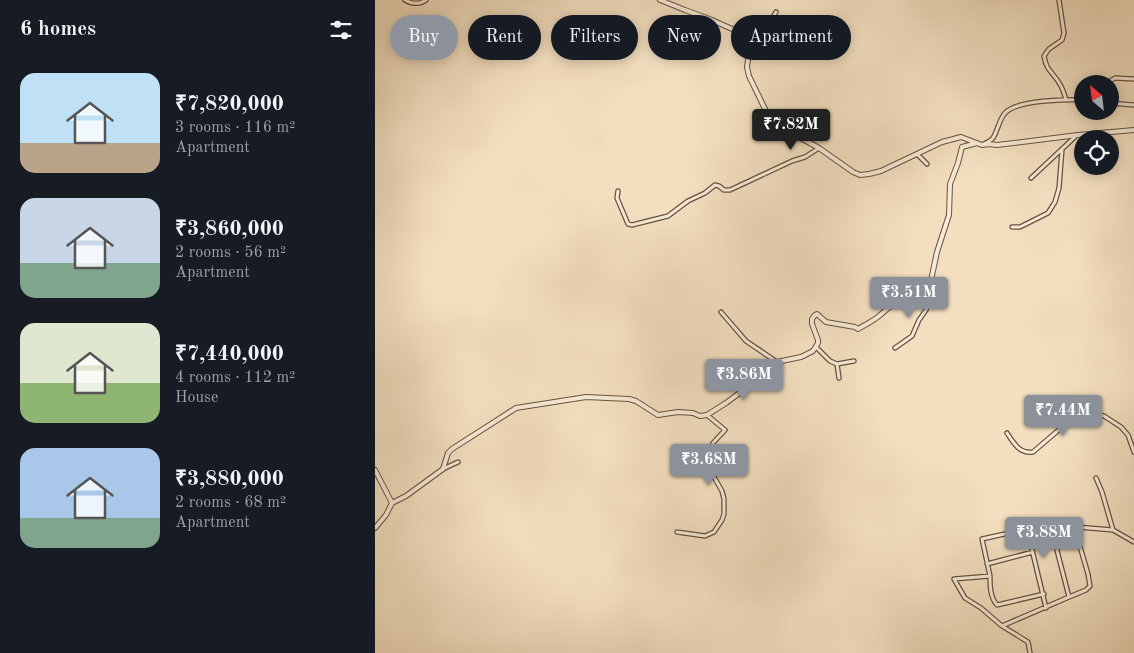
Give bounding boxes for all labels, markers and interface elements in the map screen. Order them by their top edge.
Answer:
chip: Buy [390,15,458,60]
chip: Rent [468,15,541,60]
chip: Filters [551,15,638,60]
chip: New [648,15,721,60]
chip: Apartment [731,15,851,60]
icon: filters [327,16,355,44]
text: 6 homes [20,19,96,40]
north arrow [1074,75,1119,120]
map controls [1074,75,1119,175]
icon: home [60,93,120,153]
text: ₹7,820,000 [175,94,284,115]
pin: ₹7.82M [750,108,832,151]
text: ₹7.82M [763,117,819,133]
text: 3 rooms · 116 m² [175,120,295,136]
button: locate [1074,130,1119,175]
text: Apartment [175,140,250,156]
icon: home [60,218,120,278]
text: ₹3,860,000 [175,219,284,240]
text: 2 rooms · 56 m² [175,245,286,261]
text: Apartment [175,265,250,281]
pin: ₹3.51M [868,276,950,319]
text: ₹3.51M [881,285,937,301]
icon: home [60,343,120,403]
text: ₹7,440,000 [175,344,284,365]
pin: ₹3.86M [703,358,785,401]
text: ₹3.86M [716,367,772,383]
text: 4 rooms · 112 m² [175,370,295,386]
text: House [175,390,218,406]
pin: ₹7.44M [1022,394,1104,437]
text: ₹7.44M [1035,403,1091,419]
pin: ₹3.68M [668,444,750,486]
text: ₹3.68M [681,452,737,468]
icon: home [60,468,120,528]
text: ₹3,880,000 [175,469,284,490]
text: 2 rooms · 68 m² [175,495,286,511]
text: Apartment [175,515,250,531]
pin: ₹3.88M [1003,516,1085,559]
text: ₹3.88M [1016,525,1072,541]

